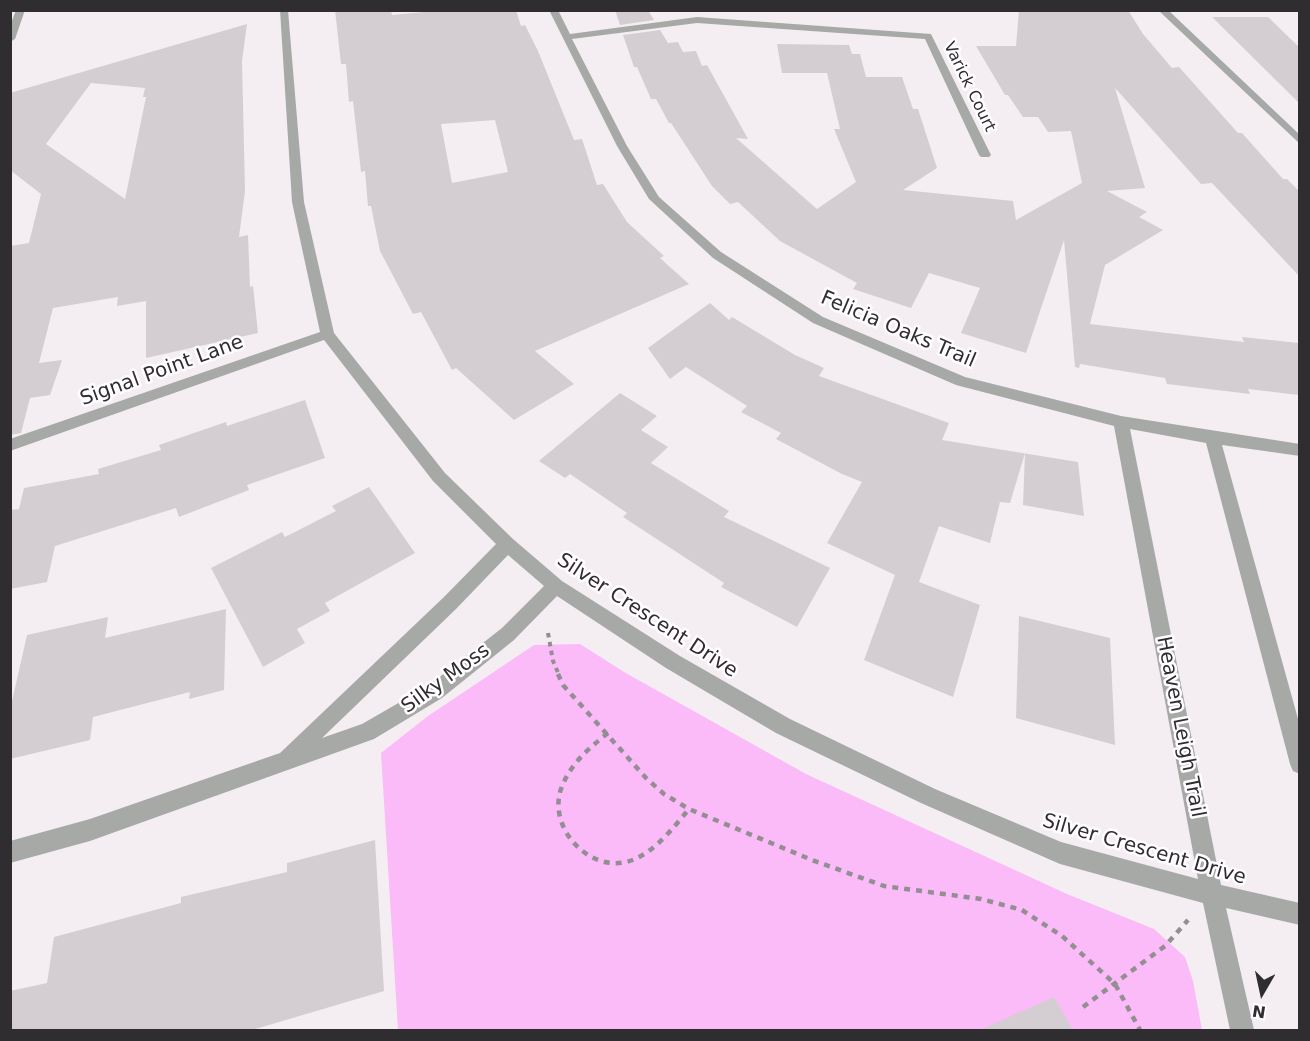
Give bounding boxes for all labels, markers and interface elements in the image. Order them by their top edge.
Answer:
street label: Varick Court [939,39,999,135]
street label: Felicia Oaks Trail [817,286,979,374]
street label: Signal Point Lane [77,330,247,412]
street label: Silver Crescent Drive [552,549,742,683]
street label: Heaven Leigh Trail [1151,634,1209,820]
street label: Silky Moss [397,639,495,719]
street label: Silver Crescent Drive [1040,809,1248,891]
north arrow [1232,963,1292,1023]
text: N [1251,1001,1267,1022]

